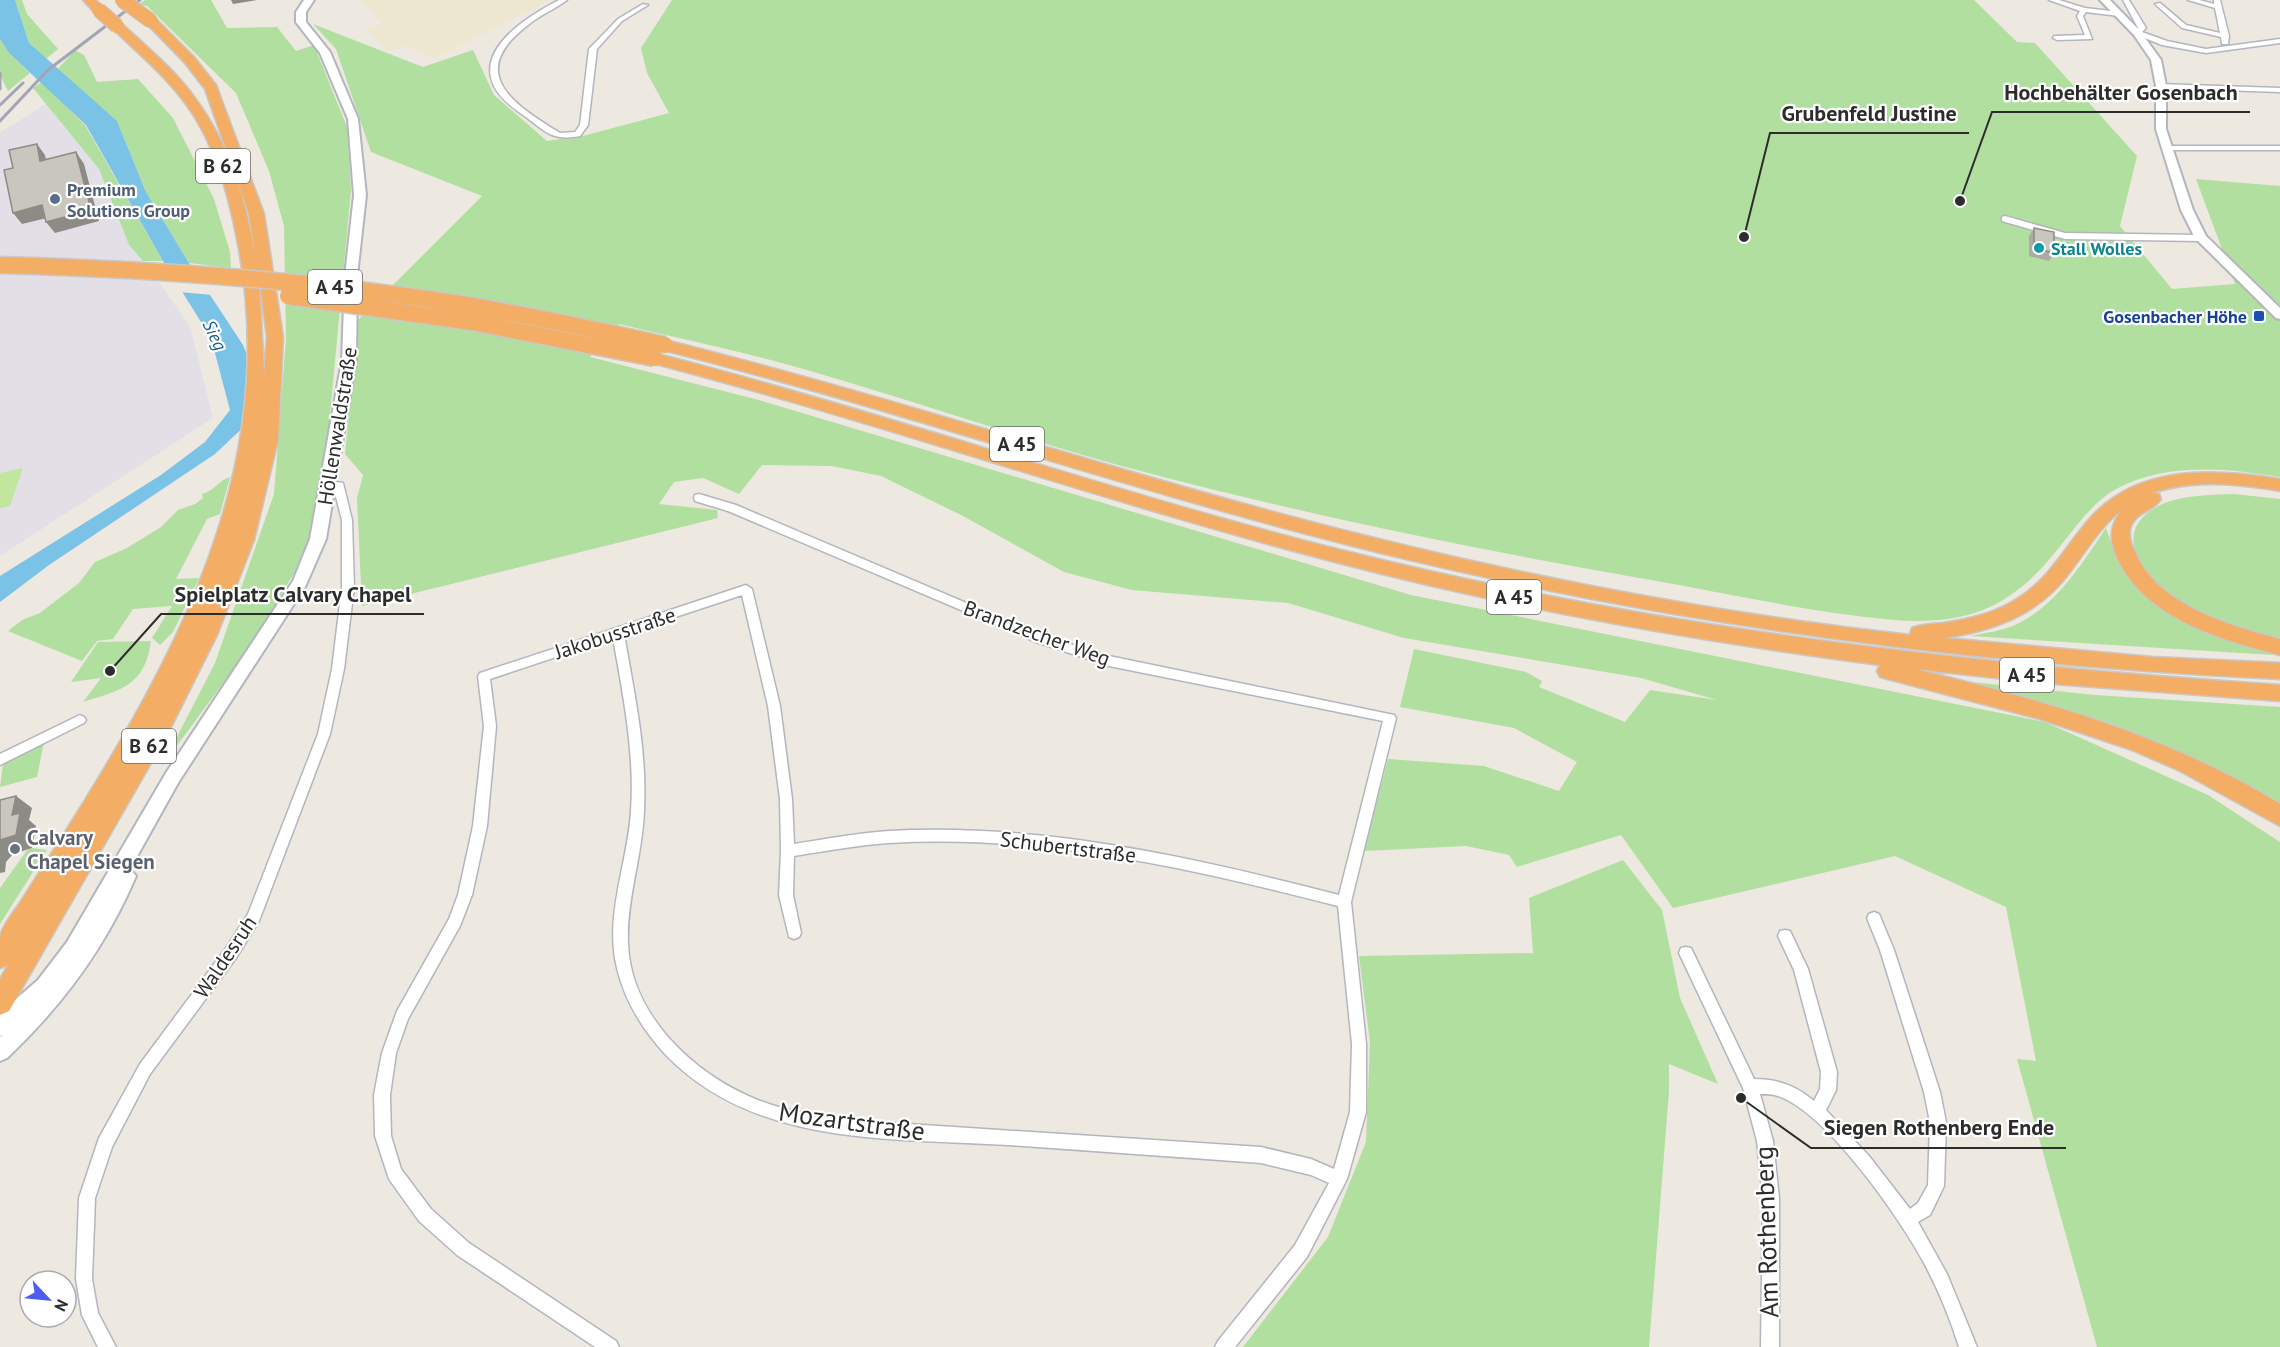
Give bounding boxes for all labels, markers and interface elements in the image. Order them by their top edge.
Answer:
callout: Hochbehälter Gosenbach [1992,72,2250,112]
text: Hochbehälter Gosenbach [2004,78,2238,106]
callout: Grubenfeld Justine [1770,93,1969,133]
text: Grubenfeld Justine [1781,99,1957,127]
road number: B 62 [196,149,250,183]
place label: Premium Solutions Group [67,178,190,222]
marker: Premium Solutions Group [48,192,62,206]
place label: Stall Wolles [2051,237,2142,260]
marker: Stall Wolles [2032,241,2046,255]
road number: A 45 [308,270,362,304]
place label: Gosenbacher Höhe [2103,305,2247,328]
marker: Gosenbacher Höhe [2252,309,2266,323]
water label: Sieg [198,316,232,354]
street label: Höllenwaldstraße [311,345,363,507]
road number: A 45 [990,427,1044,461]
callout: Spielplatz Calvary Chapel [161,574,424,614]
text: Spielplatz Calvary Chapel [174,580,412,608]
road number: A 45 [1487,580,1541,614]
street label: Brandzecher Weg [960,594,1114,672]
street label: Jakobusstraße [550,601,679,666]
road number: A 45 [2000,658,2054,692]
road number: B 62 [122,729,176,763]
place label: Calvary Chapel Siegen [27,824,155,875]
street label: Schubertstraße [998,825,1138,869]
marker: Calvary Chapel Siegen [8,842,22,856]
street label: Waldesruh [188,911,262,1003]
street label: Mozartstraße [777,1094,927,1148]
callout: Siegen Rothenberg Ende [1811,1108,2066,1148]
text: Siegen Rothenberg Ende [1824,1113,2054,1141]
street label: Am Rothenberg [1747,1145,1785,1319]
north arrow [18,1269,78,1329]
text: N [50,1296,73,1315]

